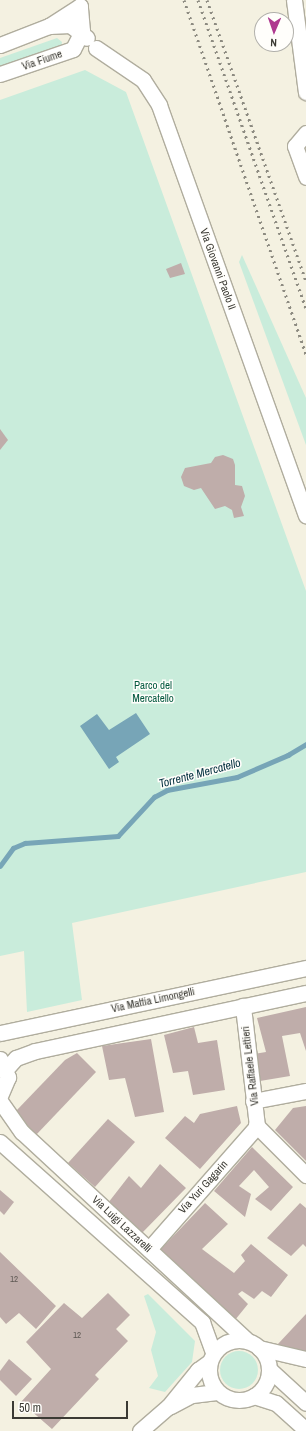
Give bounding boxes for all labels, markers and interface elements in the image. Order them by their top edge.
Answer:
north arrow [254,12,294,52]
text: N [270,36,277,50]
street label: Via Fiume [20,47,64,73]
street label: Via Giovanni Paolo II [197,227,239,311]
park label: Parco del Mercatello [132,679,174,705]
water label: Torrente Mercatello [158,756,242,792]
street label: Via Mattia Limongelli [110,985,196,1015]
street label: Via Raffaele Lettieri [239,1026,261,1106]
street label: Via Yuri Gagarin [176,1158,230,1216]
street label: Via Luigi Lazzarelli [89,1193,155,1255]
house number: 12 [10,1274,18,1284]
house number: 12 [73,1330,81,1340]
scale bar [14,1393,130,1419]
text: 50 m [19,1400,41,1416]

